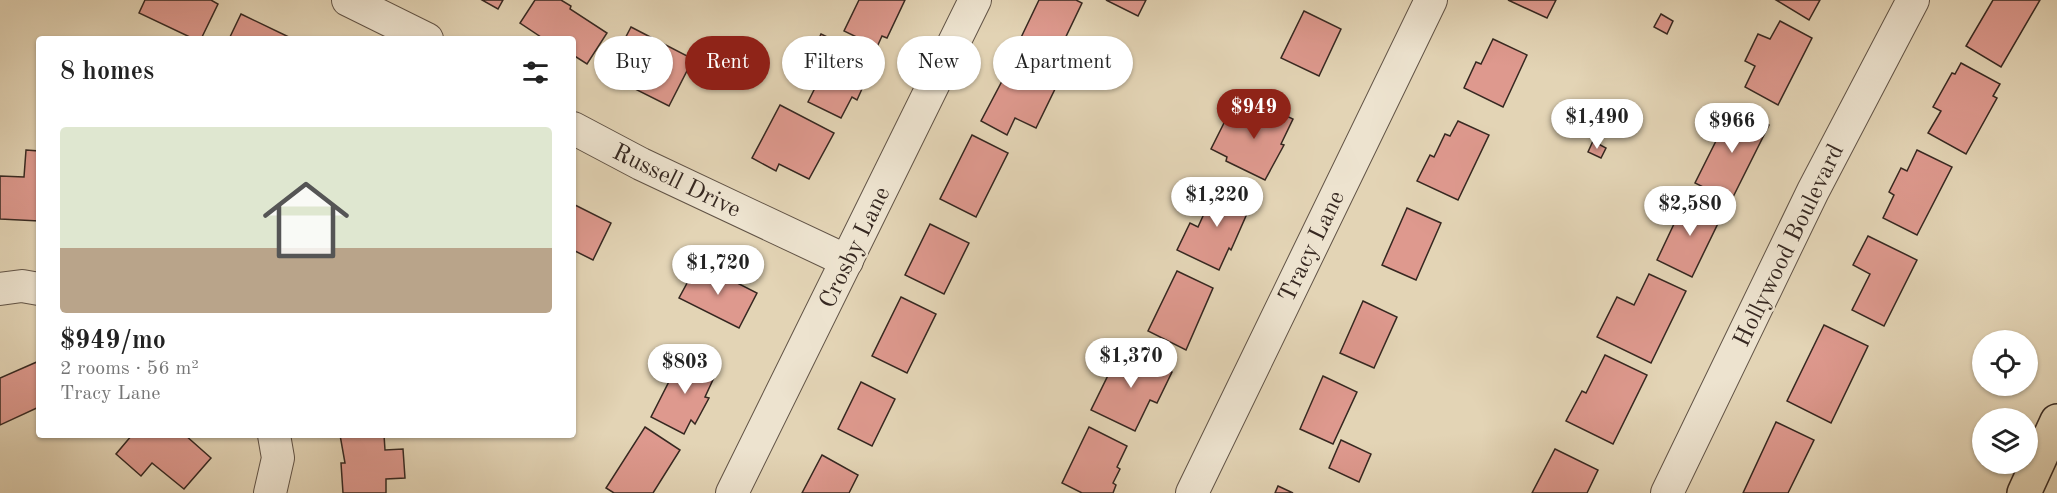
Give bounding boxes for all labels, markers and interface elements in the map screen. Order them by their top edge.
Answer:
chip: Buy [594,36,673,90]
chip: Rent [685,36,770,90]
chip: Filters [782,36,885,90]
chip: New [897,36,981,90]
chip: Apartment [993,36,1133,90]
icon: filters [519,56,552,89]
text: 8 homes [60,59,154,85]
pin: $949 [1218,89,1290,140]
text: $949 [1231,98,1277,118]
pin: $1,490 [1548,99,1646,150]
pin: $966 [1696,103,1768,154]
text: $1,490 [1565,108,1629,128]
text: $966 [1709,112,1755,132]
street label: Russell Drive [608,141,744,223]
street label: Hollywood Boulevard [1730,141,1849,351]
icon: home [252,166,360,274]
pin: $1,220 [1168,177,1266,228]
street label: Crosby Lane [816,183,895,312]
text: $1,220 [1185,186,1249,206]
pin: $2,580 [1641,186,1739,237]
street label: Tracy Lane [1276,187,1350,306]
text: $2,580 [1658,195,1722,215]
pin: $1,720 [669,245,767,296]
text: $1,720 [686,254,750,274]
text: $949/mo [60,328,166,354]
map controls [1972,330,2038,474]
button: locate [1972,330,2038,396]
pin: $1,370 [1082,338,1180,389]
pin: $803 [649,344,721,395]
text: $1,370 [1099,347,1163,367]
text: $803 [662,353,708,373]
text: 2 rooms · 56 m² [60,359,199,379]
text: Tracy Lane [60,384,161,404]
button: layers [1972,408,2038,474]

